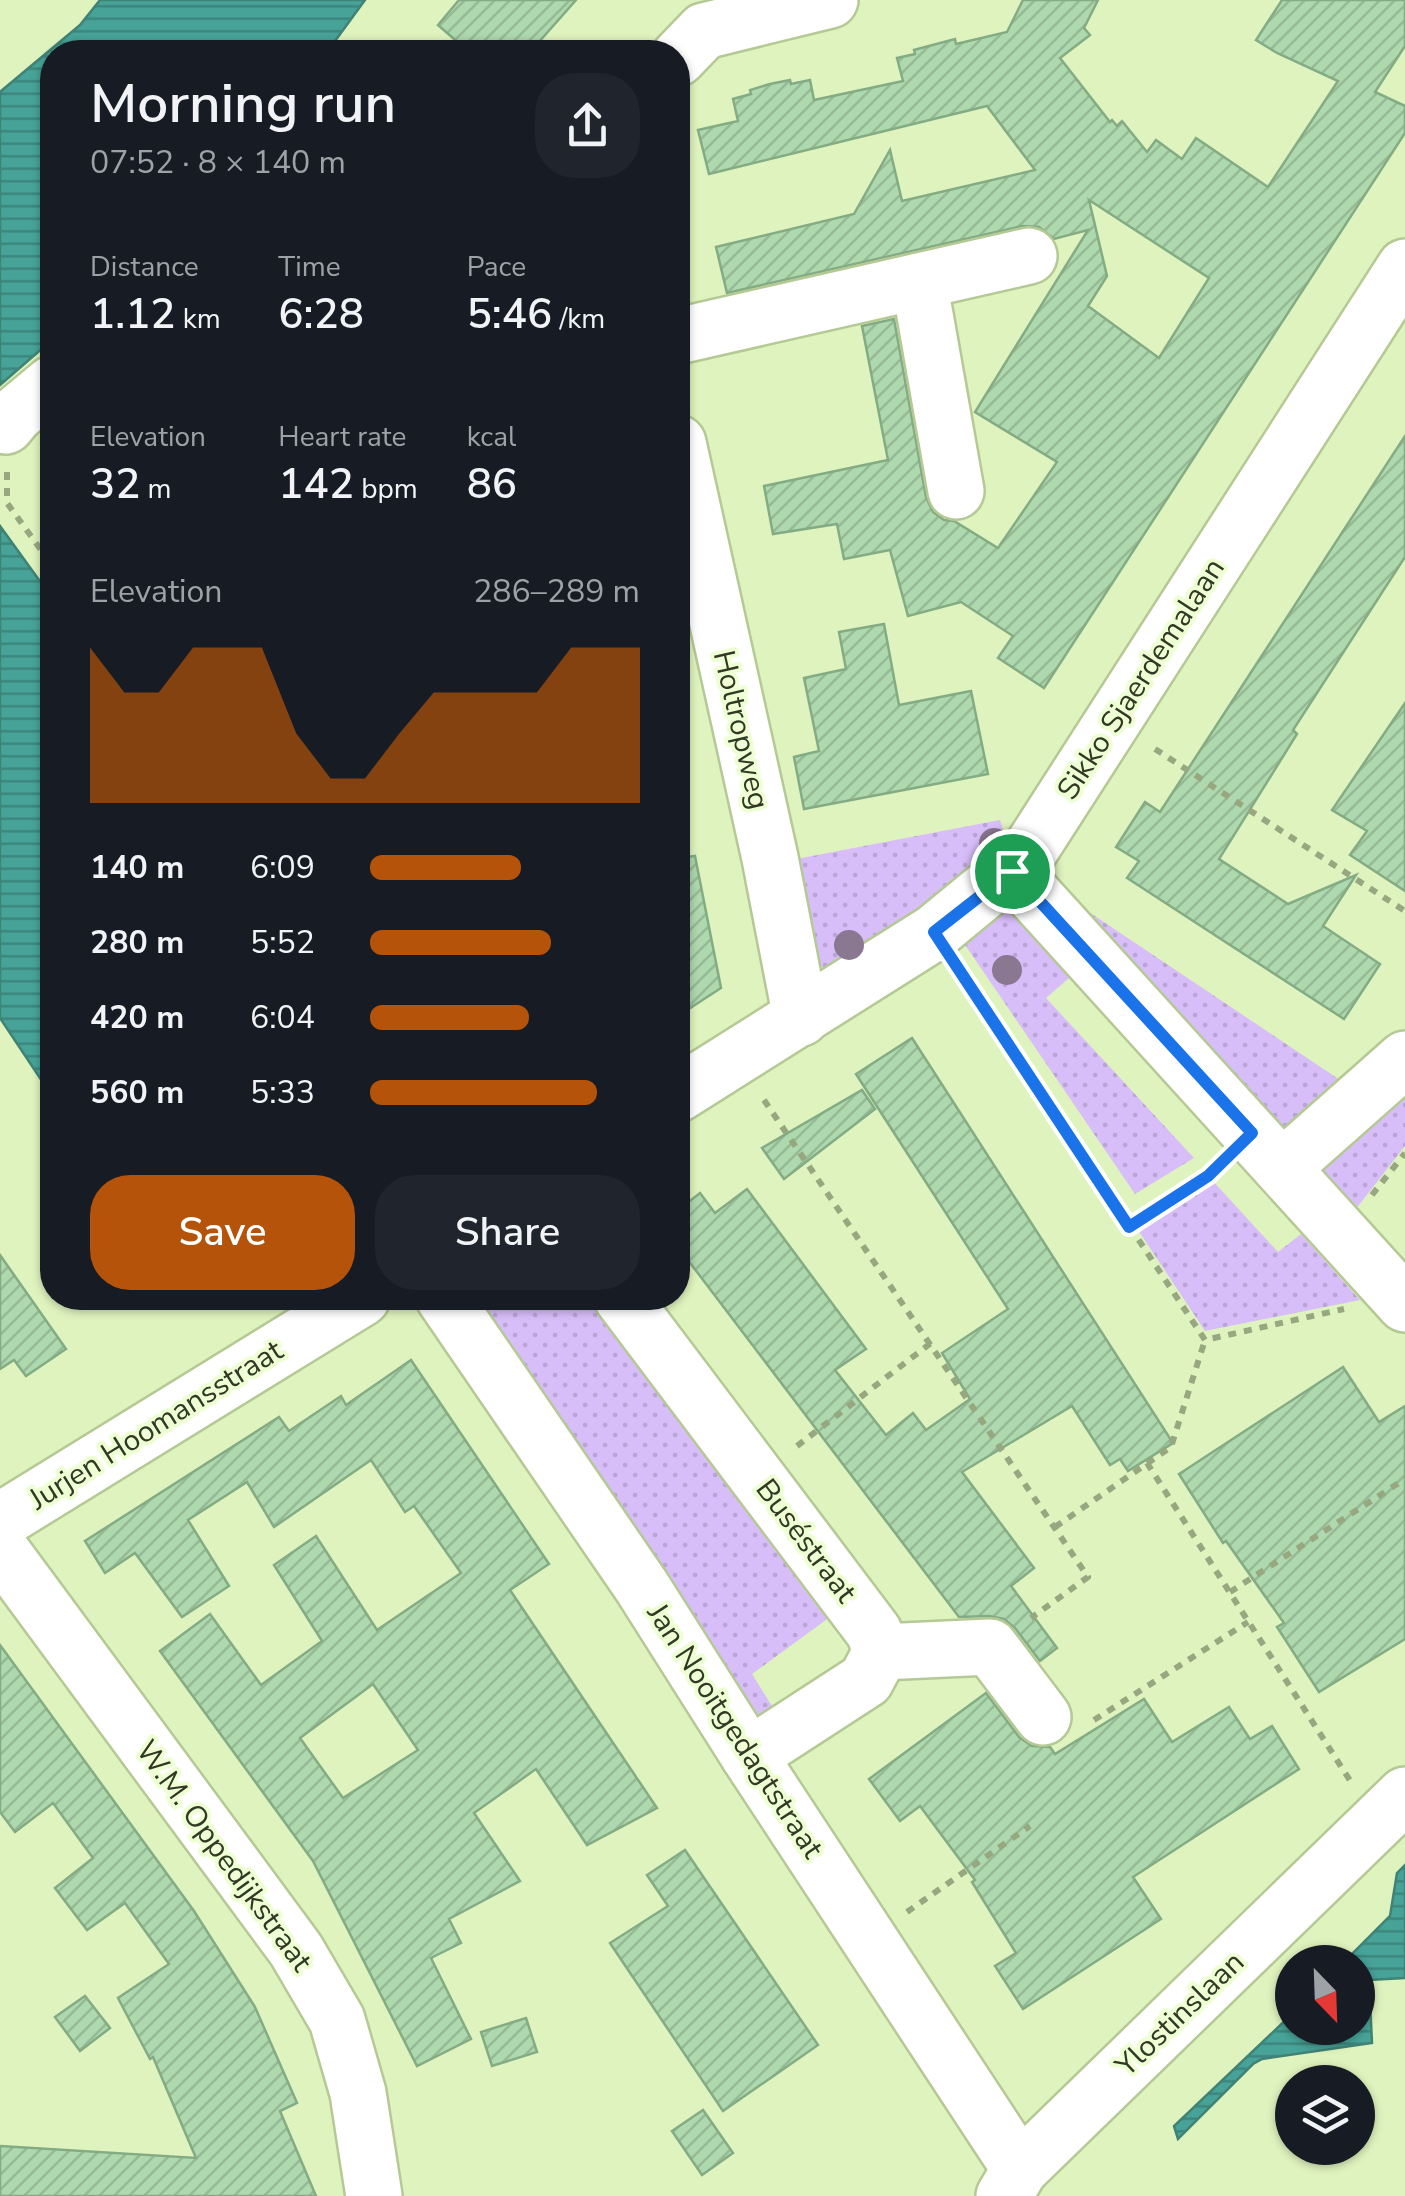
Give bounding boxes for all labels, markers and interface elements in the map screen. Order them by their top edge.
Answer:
text: Morning run [90,66,396,141]
button: share [535,73,640,178]
text: 07:52 · 8 × 140 m [90,141,346,184]
text: Distance [90,248,199,286]
text: Time [278,248,341,286]
text: Pace [467,248,526,286]
text: 1.12 [90,286,176,343]
text: 6:28 [278,286,364,343]
text: 5:46 [467,286,552,343]
text: km [176,300,221,338]
text: /km [552,300,605,338]
text: Elevation [90,418,206,456]
text: Heart rate [278,418,406,456]
text: kcal [467,418,516,456]
text: 32 [90,456,140,513]
text: 142 [278,456,354,513]
text: 86 [467,456,517,513]
text: m [140,470,172,508]
text: bpm [354,470,418,508]
street label: Sikko Sjaerdemalaan [1048,550,1234,808]
text: Elevation [90,570,223,613]
text: 286–289 m [473,570,640,613]
street label: Holtropweg [703,647,779,813]
pin [970,829,1055,914]
icon: arrive [985,844,1040,899]
text: 140 m [90,846,184,889]
text: 6:09 [250,846,315,889]
text: 280 m [90,921,184,964]
text: 5:52 [250,921,315,964]
text: 420 m [90,996,184,1039]
text: 6:04 [250,996,315,1039]
text: 560 m [90,1071,184,1114]
text: 5:33 [250,1071,315,1114]
button: Save [90,1175,355,1290]
button: Share [375,1175,640,1290]
street label: Jurjen Hoomansstraat [20,1330,291,1520]
street label: Buséstraat [746,1471,866,1612]
street label: Jan Nooitgedagtstraat [637,1595,833,1867]
street label: W.M. Oppedijkstraat [126,1732,322,1980]
street label: Ylostinslaan [1106,1942,1253,2086]
north arrow [1275,1945,1375,2045]
map controls [1275,1945,1375,2165]
button: layers [1275,2065,1375,2165]

